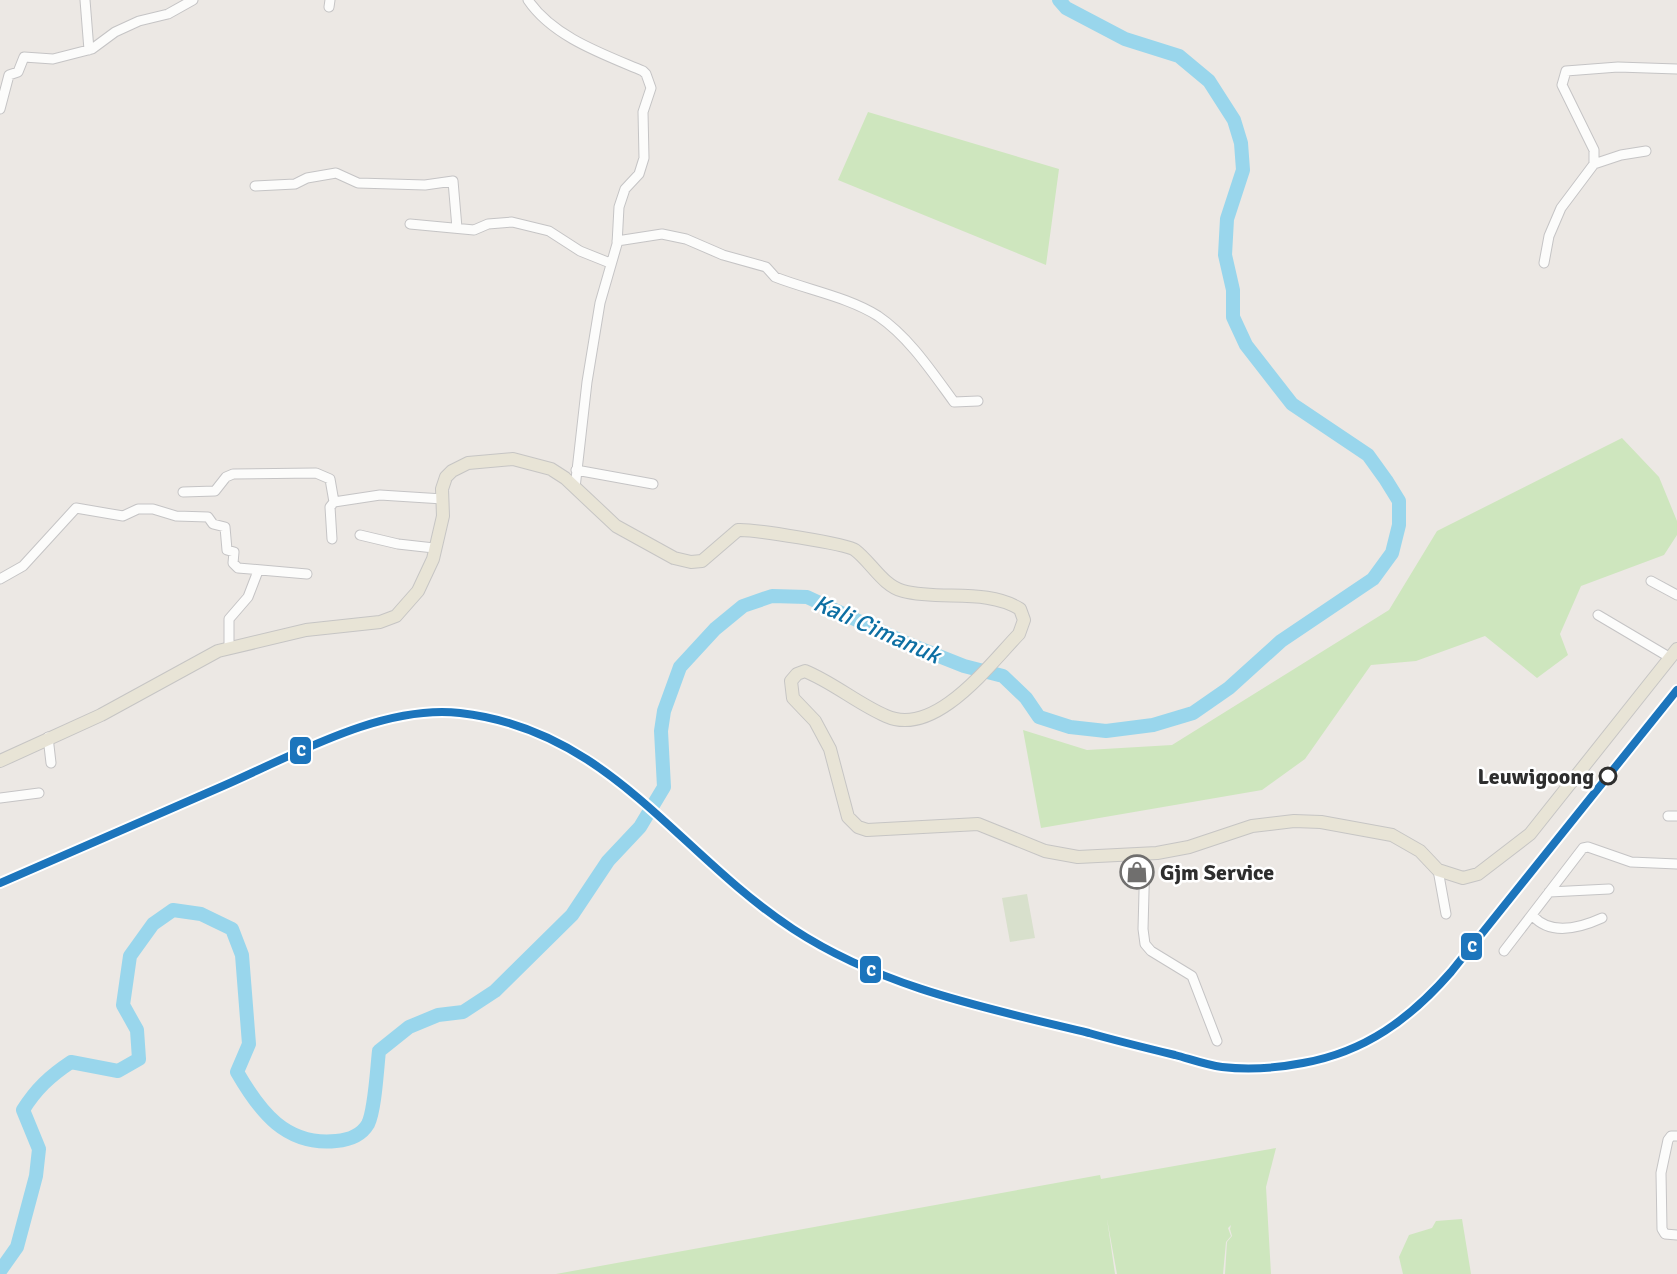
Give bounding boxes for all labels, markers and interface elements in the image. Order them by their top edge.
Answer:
water label: Kali Cimanuk [809,588,947,671]
line badge: C [289,736,312,765]
text: C [296,741,306,761]
place label: Leuwigoong [1478,763,1594,790]
marker: Leuwigoong [1599,767,1617,785]
shop icon: Gjm Service [1119,854,1155,890]
place label: Gjm Service [1160,859,1274,886]
line badge: C [1460,932,1483,961]
text: C [1467,937,1477,957]
line badge: C [859,955,882,984]
text: C [866,961,876,981]

